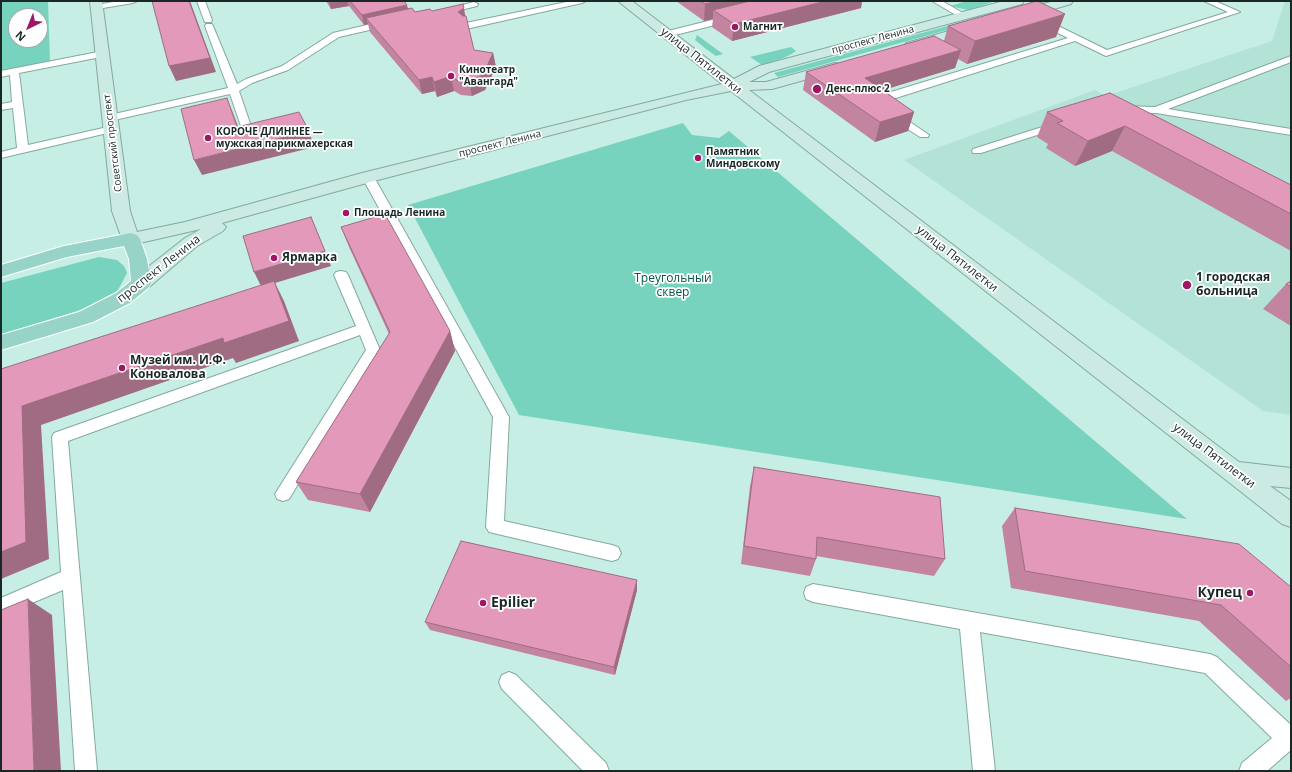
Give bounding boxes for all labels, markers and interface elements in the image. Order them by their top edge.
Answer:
north arrow [8,8,48,48]
place label: Магнит [743,21,783,33]
marker: Магнит [730,22,740,32]
street label: проспект Ленина [831,23,915,57]
street label: улица Пятилетки [657,25,745,97]
text: N [12,28,29,45]
place label: Кинотеатр "Авангард" [459,64,518,88]
marker: Кинотеатр "Авангард" [446,71,456,81]
marker: Денс-плюс 2 [811,83,823,95]
place label: Денс-плюс 2 [826,83,890,95]
street label: Советский проспект [101,93,125,193]
place label: КОРОЧЕ ДЛИННЕЕ — мужская парикмахерская [216,126,353,150]
street label: проспект Ленина [457,128,543,160]
marker: КОРОЧЕ ДЛИННЕЕ — мужская парикмахерская [203,133,213,143]
place label: Памятник Миндовскому [706,146,780,170]
marker: Памятник Миндовскому [693,153,703,163]
place label: Площадь Ленина [354,207,445,219]
marker: Площадь Ленина [341,208,351,218]
street label: улица Пятилетки [913,223,1001,295]
street label: проспект Ленина [115,232,203,306]
place label: Ярмарка [282,251,337,265]
marker: Ярмарка [269,253,279,263]
place label: 1 городская больница [1196,271,1270,299]
park label: Треугольный сквер [634,272,712,300]
marker: 1 городская больница [1181,279,1193,291]
place label: Музей им. И.Ф. Коновалова [130,354,226,382]
marker: Музей им. И.Ф. Коновалова [117,363,127,373]
street label: улица Пятилетки [1170,420,1258,492]
place label: Купец [1198,585,1242,601]
marker: Купец [1245,588,1255,598]
place label: Epilier [491,595,535,611]
marker: Epilier [478,598,488,608]

